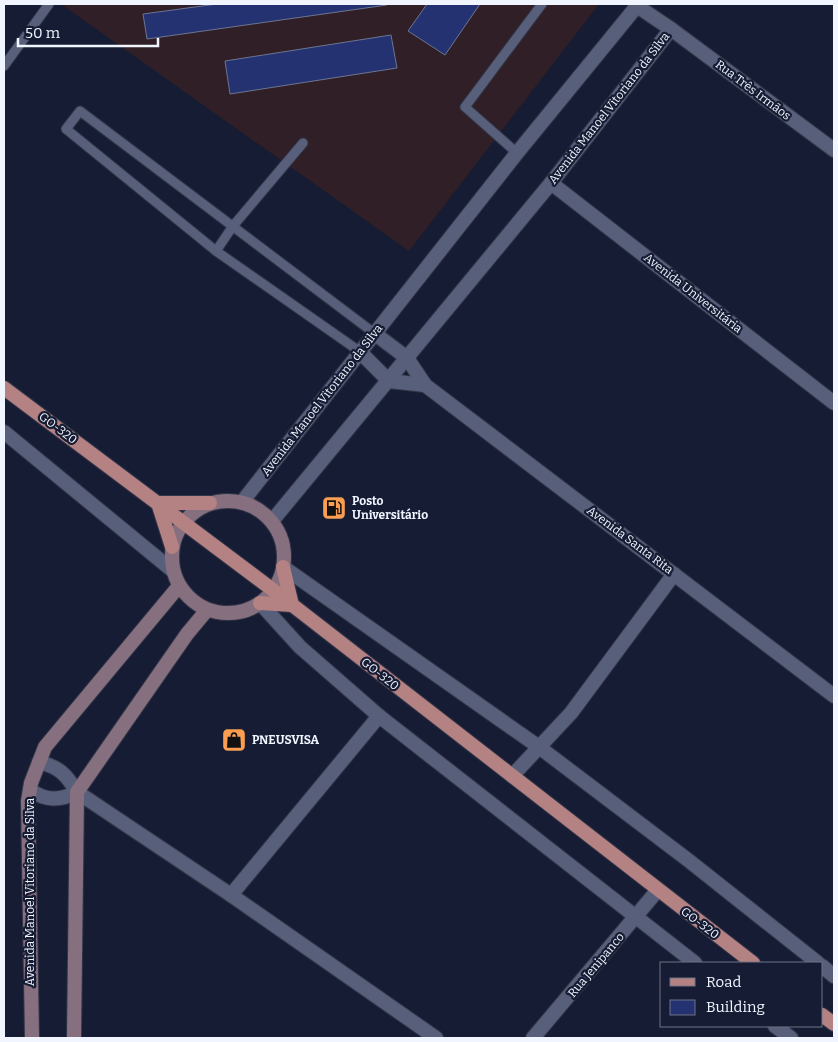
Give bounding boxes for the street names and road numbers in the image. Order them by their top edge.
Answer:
street label: Avenida Manoel Vitoriano da Silva [546,29,673,187]
street label: Rua Três Irmãos [713,57,794,123]
street label: Avenida Universitária [641,250,745,336]
street label: Avenida Manoel Vitoriano da Silva [259,321,386,479]
street label: GO-320 [36,409,80,447]
street label: Avenida Santa Rita [584,503,676,577]
street label: GO-320 [358,655,402,693]
street label: Avenida Manoel Vitoriano da Silva [23,797,37,986]
street label: GO-320 [678,904,722,942]
street label: Rua Jenipanco [565,930,627,1000]

